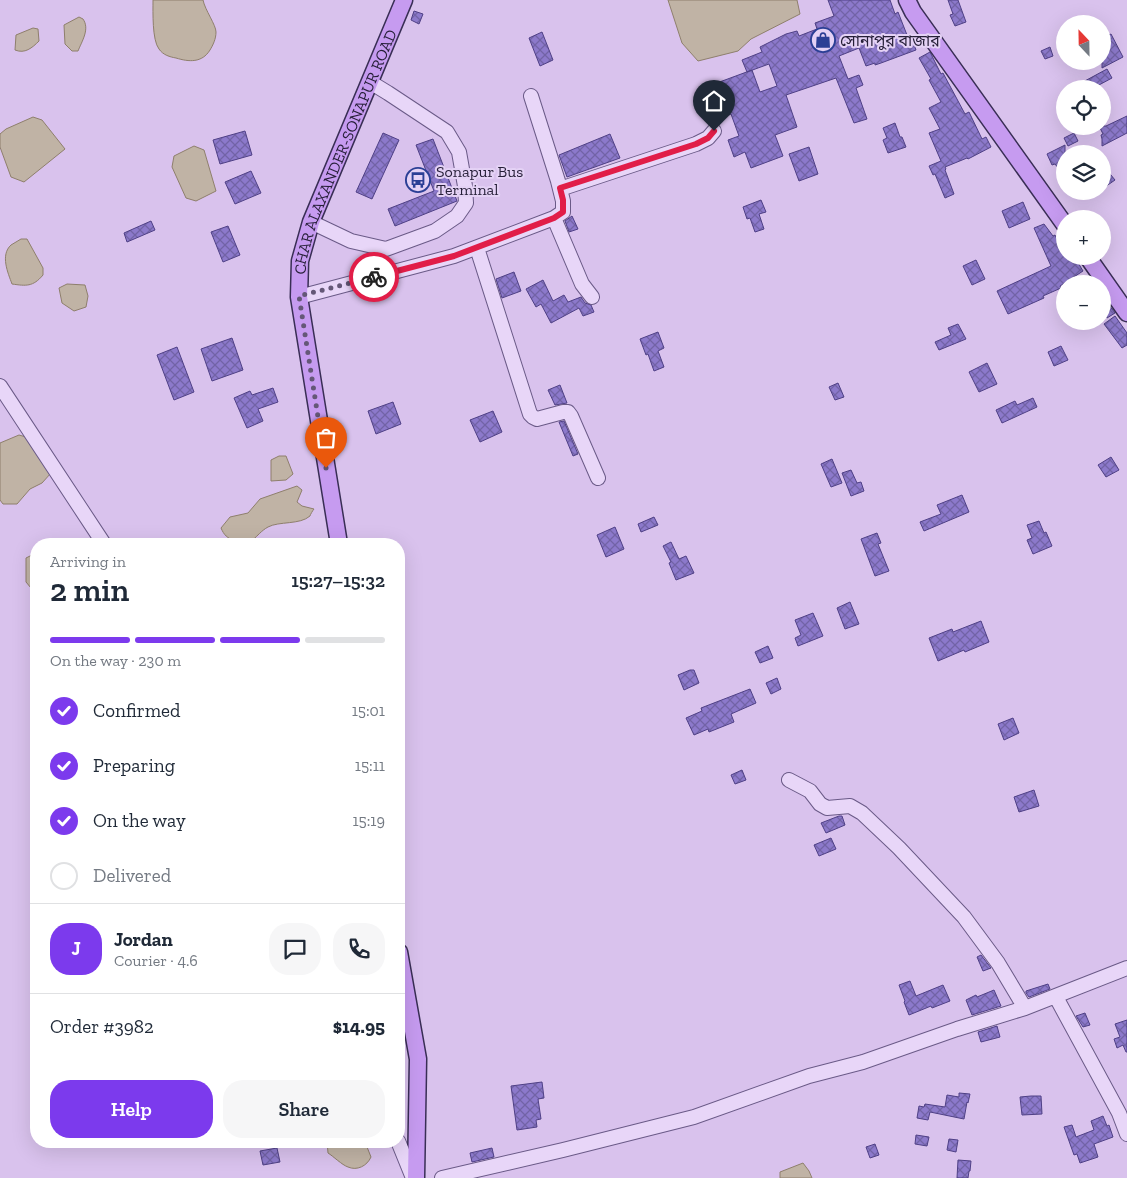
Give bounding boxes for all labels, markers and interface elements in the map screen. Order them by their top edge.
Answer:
north arrow [1056,15,1111,70]
map controls [1056,15,1111,330]
street label: CHAR ALAXANDER-SONAPUR ROAD [290,26,400,274]
shop icon: সোনাপুর বাজার [810,27,836,53]
place label: সোনাপুর বাজার [840,31,940,50]
pin [693,80,735,131]
button: locate [1056,80,1111,135]
icon: home [700,87,728,115]
button: layers [1056,145,1111,200]
place label: Sonapur Bus Terminal [436,162,523,199]
bus stop icon: Sonapur Bus Terminal [405,167,431,193]
button: + [1056,210,1111,265]
courier [349,252,399,302]
icon: bike [360,263,388,291]
button: − [1056,275,1111,330]
pin [305,417,347,468]
icon: bag [312,424,340,452]
text: Arriving in [50,552,126,571]
text: 15:27–15:32 [291,569,385,592]
text: 2 min [50,571,129,609]
text: On the way · 230 m [50,651,181,670]
icon: check [50,697,78,725]
text: Confirmed [93,699,180,722]
text: 15:01 [352,701,385,720]
icon: check [50,752,78,780]
text: Preparing [93,754,175,777]
text: 15:11 [355,756,385,775]
icon: check [50,807,78,835]
text: On the way [93,809,186,832]
text: 15:19 [352,811,385,830]
text: Delivered [93,864,171,887]
button: chat [269,923,321,975]
button: phone [333,923,385,975]
text: Jordan [114,928,173,951]
text: J [71,937,81,960]
text: Courier · 4.6 [114,951,198,970]
text: Order #3982 [50,1015,154,1038]
text: $14.95 [333,1015,385,1038]
button: Help [50,1080,213,1138]
button: Share [223,1080,385,1138]

